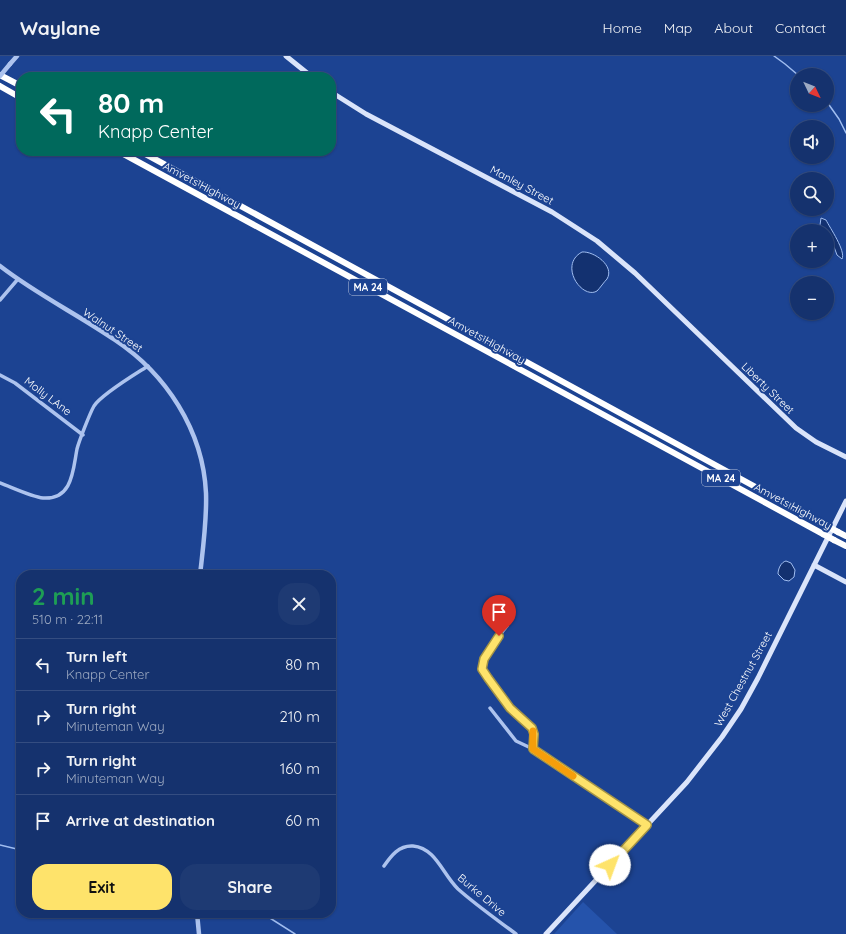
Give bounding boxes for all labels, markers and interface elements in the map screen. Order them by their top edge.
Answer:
text: Waylane [20,16,100,40]
text: Home [603,19,642,37]
text: Map [664,19,692,37]
text: About [714,19,753,37]
text: Contact [775,19,826,37]
north arrow [790,68,834,112]
map controls [790,68,834,320]
text: 80 m [98,85,164,120]
icon: left [32,88,84,140]
text: Knapp Center [98,120,214,143]
button: sound [790,120,834,164]
street label: Amvets Highway [161,159,243,211]
street label: Manley Street [488,162,556,208]
button: search [790,172,834,216]
button: + [790,224,834,268]
button: − [790,276,834,320]
road number: MA 24 [349,279,387,295]
street label: Walnut Street [80,305,146,355]
street label: Amvets Highway [446,313,528,367]
street label: Liberty Street [739,359,798,417]
street label: Molly LAne [22,374,74,418]
road number: MA 24 [702,470,740,486]
street label: Amvets Highway [752,480,834,532]
text: 2 min [32,581,94,611]
button: close [278,583,320,625]
pin [482,595,516,636]
icon: arrive [488,601,510,623]
text: 510 m · 22:11 [32,611,103,627]
street label: West Chestnut Street [711,629,775,729]
text: Turn left [66,647,128,666]
icon: left [32,654,54,676]
text: 80 m [285,655,320,674]
text: Knapp Center [66,666,149,682]
text: Turn right [66,699,137,718]
icon: right [32,706,54,728]
text: 210 m [279,707,320,726]
text: Minuteman Way [66,718,165,734]
text: Turn right [66,751,137,770]
icon: right [32,758,54,780]
text: 160 m [280,759,320,778]
text: Minuteman Way [66,770,165,786]
icon: arrive [32,810,54,832]
text: Arrive at destination [66,811,215,830]
text: 60 m [285,811,320,830]
position arrow [589,844,631,886]
button: Exit [32,864,172,910]
button: Share [180,864,320,910]
street label: Burke Drive [455,871,509,919]

